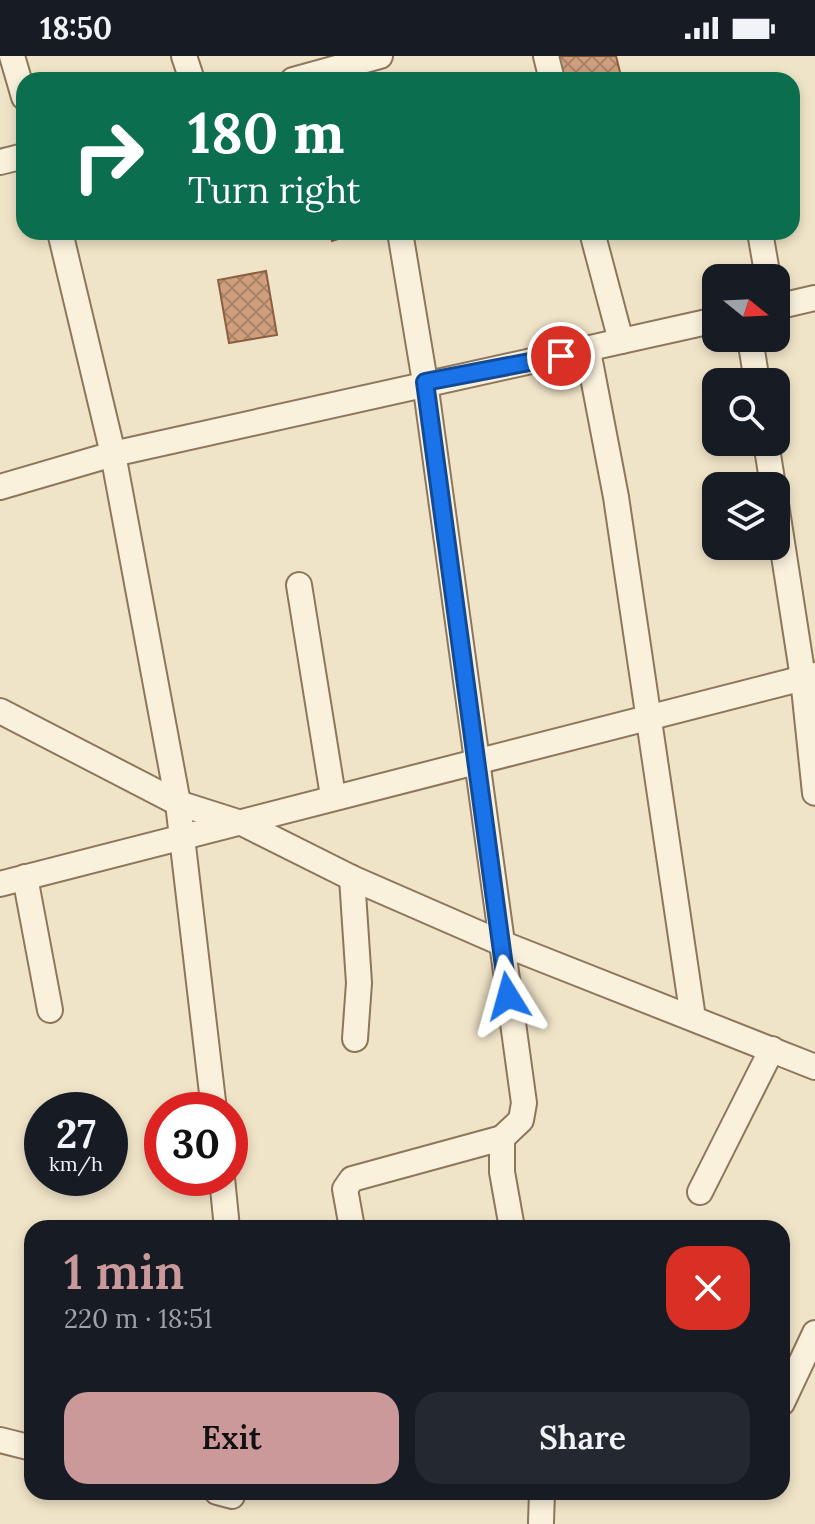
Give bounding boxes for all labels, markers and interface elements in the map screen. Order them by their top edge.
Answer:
text: 18:50 [40,9,112,47]
text: 180 m [188,97,345,168]
icon: right [56,104,160,208]
text: Turn right [188,167,361,213]
north arrow [702,264,790,352]
map controls [702,264,790,560]
pin [527,322,595,390]
icon: arrive [539,334,583,378]
button: search [702,368,790,456]
button: layers [702,472,790,560]
position arrow [466,954,550,1038]
speed limit sign: 30 [144,1092,248,1196]
text: 27 [56,1108,96,1159]
text: km/h [49,1151,103,1176]
text: 1 min [64,1241,184,1302]
button: close [666,1246,750,1330]
text: 220 m · 18:51 [64,1302,213,1335]
button: Exit [64,1392,399,1484]
button: Share [415,1392,750,1484]

